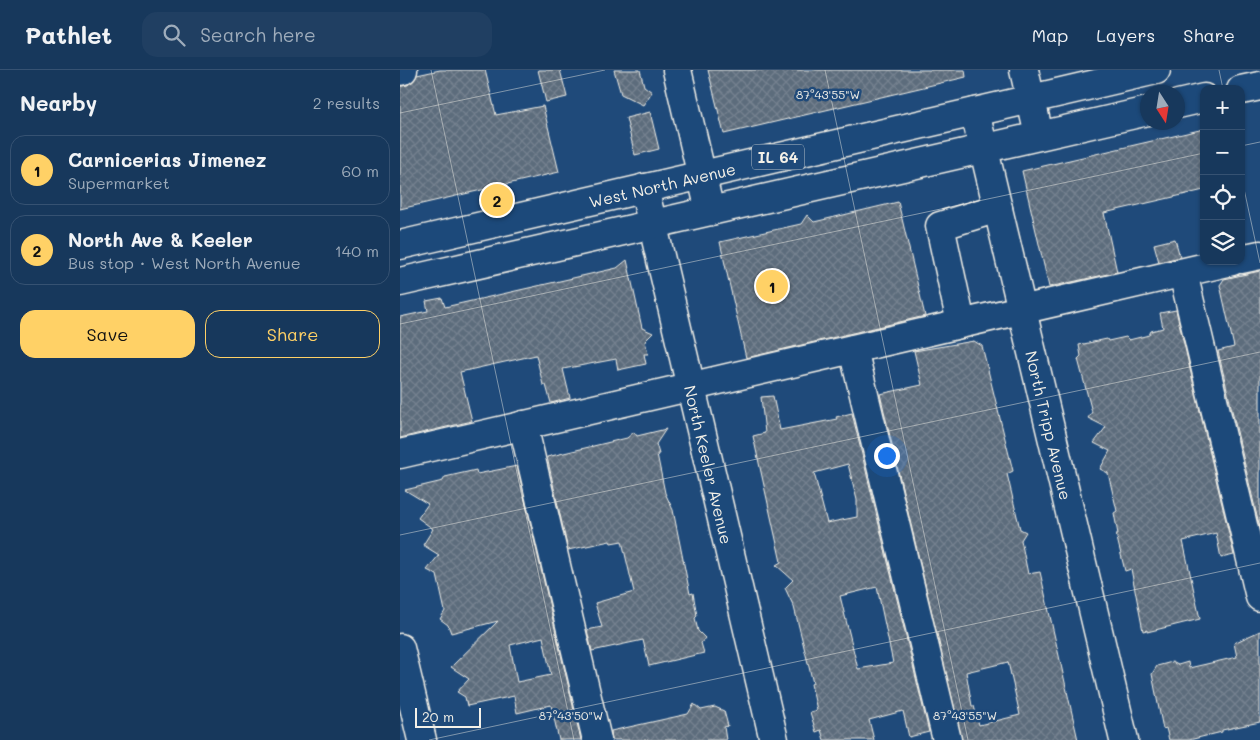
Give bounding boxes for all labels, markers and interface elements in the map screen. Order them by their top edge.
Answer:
search box [142,12,492,57]
text: Pathlet [25,19,112,50]
icon: search [160,21,188,49]
text: Search here [200,22,316,47]
text: Map [1032,23,1068,47]
text: Layers [1096,23,1155,47]
text: Share [1183,23,1235,47]
north arrow [1140,85,1185,130]
map controls [1200,85,1245,265]
button: + [1200,85,1245,130]
text: 87°43'55"W [796,86,860,102]
text: Nearby [20,89,97,116]
text: 2 results [313,92,380,113]
button: − [1200,130,1245,175]
road number: IL 64 [752,144,804,170]
text: Carnicerias Jimenez [68,147,266,172]
street label: West North Avenue [587,157,737,211]
text: 1 [33,160,41,181]
text: 60 m [342,160,379,181]
text: Supermarket [68,172,170,193]
button: locate [1200,175,1245,220]
pin: 2 [481,181,513,219]
button: layers [1200,220,1245,265]
text: North Ave & Keeler [68,227,253,252]
text: 2 [33,240,41,261]
text: 140 m [335,240,379,261]
text: Bus stop · West North Avenue [68,252,301,273]
pin: 1 [756,267,788,305]
button: Save [20,310,195,358]
button: Share [205,310,380,358]
street label: North Tripp Avenue [1021,349,1077,502]
street label: North Keeler Avenue [680,383,738,546]
your location [874,443,900,469]
scale bar [415,705,481,728]
text: 20 m [422,707,454,726]
text: 87°43'50"W [539,707,603,723]
text: 87°43'55"W [933,707,997,723]

